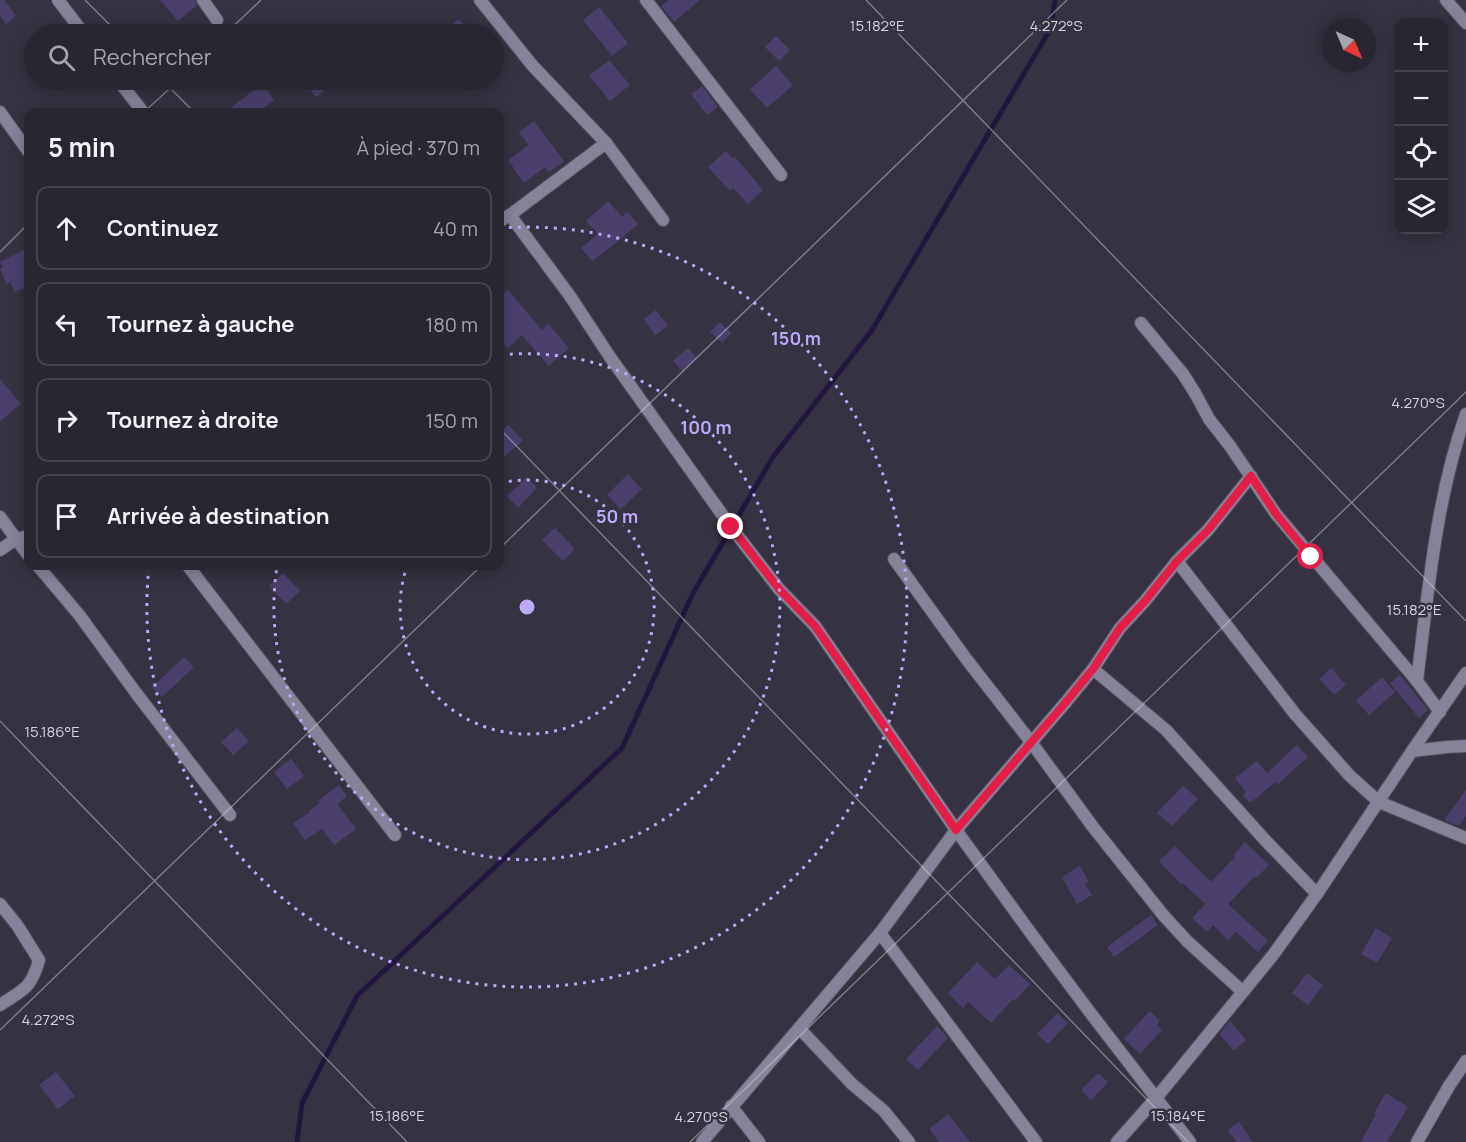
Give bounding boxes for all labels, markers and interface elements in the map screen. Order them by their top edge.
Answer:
text: 15.182°E [850,15,904,36]
text: 4.272°S [1030,15,1082,36]
north arrow [1322,18,1376,72]
map controls [1394,18,1448,234]
button: + [1394,18,1448,72]
search box [24,24,504,90]
icon: search [45,41,78,74]
text: Rechercher [93,42,212,72]
button: − [1394,72,1448,126]
button: locate [1394,126,1448,180]
text: 5 min [48,129,115,165]
text: À pied · 370 m [356,134,480,161]
button: layers [1394,180,1448,234]
icon: ahead [50,212,83,245]
text: Continuez [107,213,219,243]
text: 40 m [433,215,478,242]
icon: left [50,308,83,341]
text: Tournez à gauche [107,309,294,339]
text: 180 m [425,311,478,338]
text: 150 m [771,326,821,350]
text: 4.270°S [1391,392,1445,413]
icon: right [50,404,83,437]
text: Tournez à droite [107,405,279,435]
text: 150 m [425,407,478,434]
text: 100 m [680,415,732,439]
icon: arrive [50,500,83,533]
text: Arrivée à destination [107,501,330,531]
text: 50 m [596,504,638,528]
route end [717,513,743,539]
route start [1297,543,1323,569]
centre of rings [517,597,537,617]
text: 15.182°E [1387,599,1441,620]
text: 15.186°E [24,721,80,742]
text: 4.272°S [22,1009,74,1030]
text: 15.186°E [369,1105,425,1126]
text: 15.184°E [1150,1105,1206,1126]
text: 4.270°S [674,1106,728,1127]

